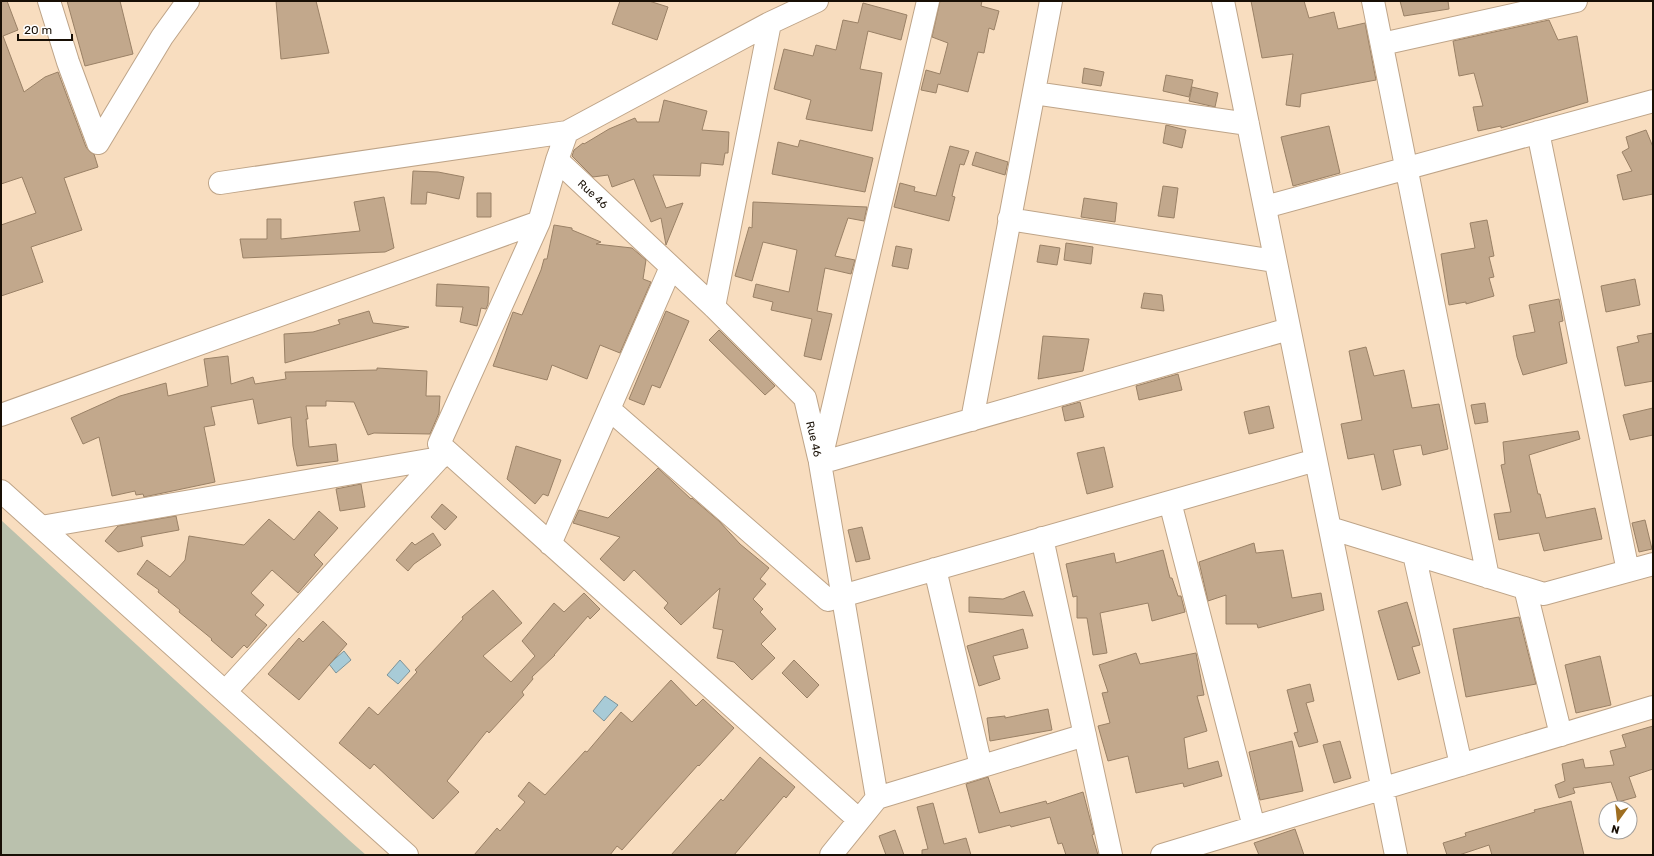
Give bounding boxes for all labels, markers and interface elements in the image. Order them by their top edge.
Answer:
scale bar [18,16,72,42]
text: 20 m [24,23,52,37]
street label: Rue 46 [575,177,611,212]
street label: Rue 46 [803,420,824,459]
north arrow [1598,800,1638,840]
text: N [1610,822,1621,836]

